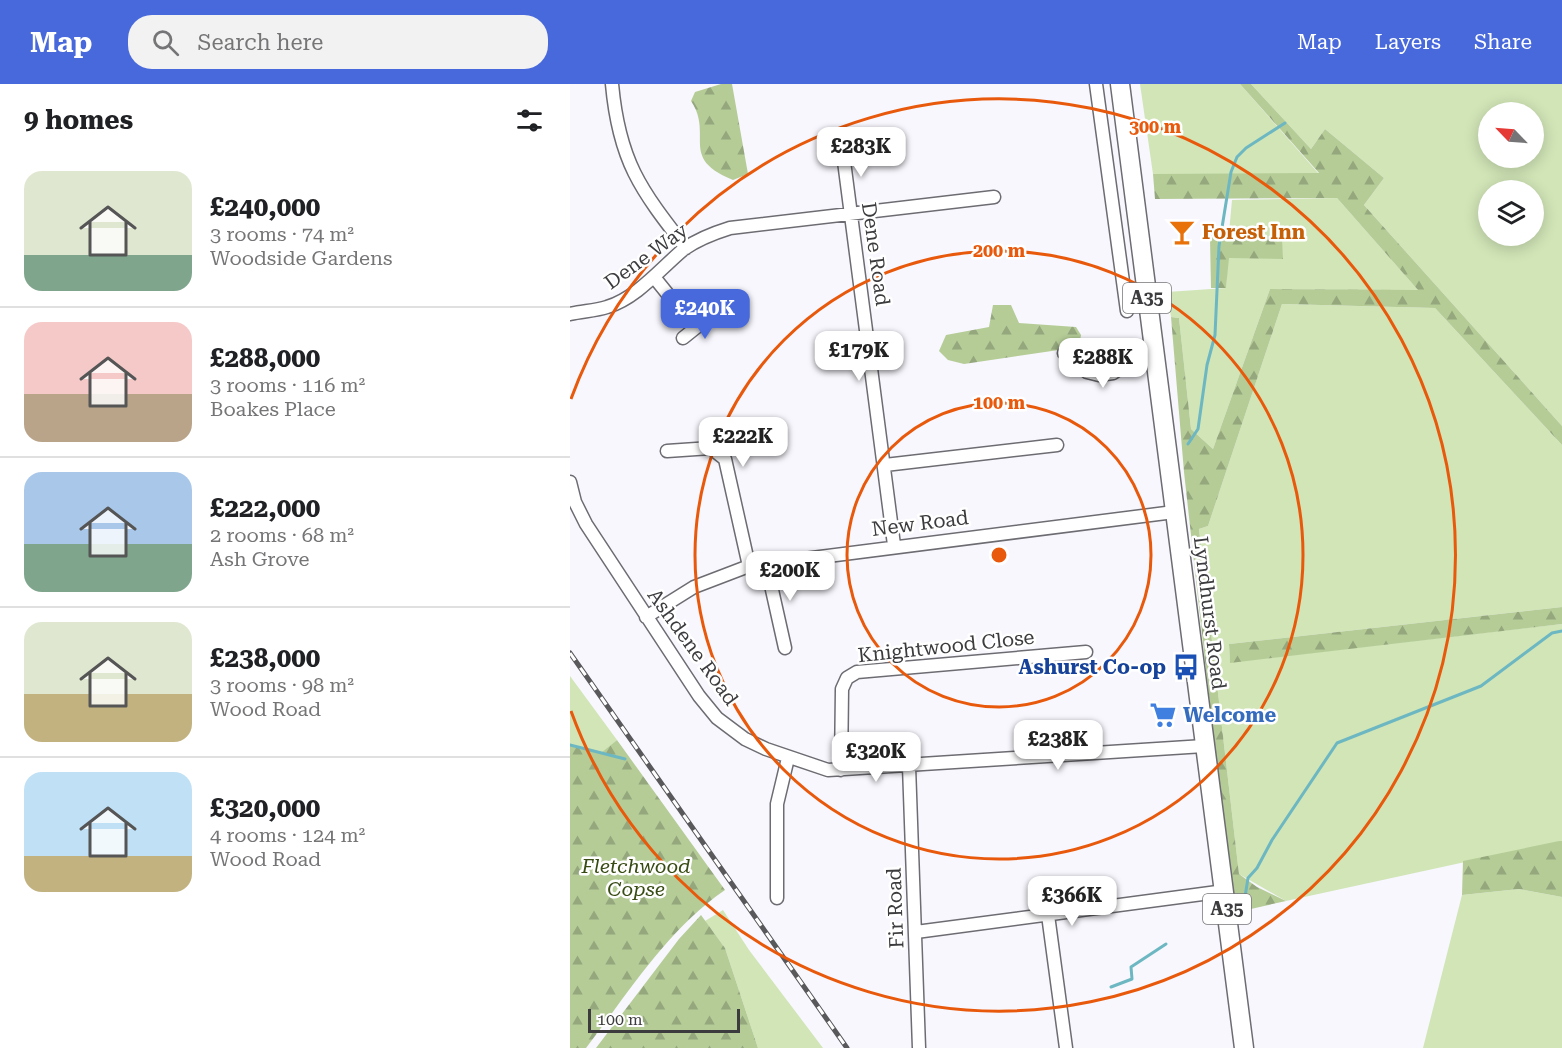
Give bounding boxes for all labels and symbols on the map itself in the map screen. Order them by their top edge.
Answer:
north arrow [1478,102,1544,168]
text: 300 m [1129,116,1182,137]
pin: £283K [819,127,903,178]
street label: Dene Road [857,201,895,308]
bar icon: Forest Inn [1167,217,1197,247]
street label: Dene Way [600,218,692,294]
place label: Forest Inn [1202,220,1306,244]
text: 200 m [973,240,1026,261]
road number: A35 [1123,283,1171,313]
pin: £240K [663,289,747,340]
pin: £179K [817,331,901,382]
pin: £288K [1061,338,1145,389]
text: 100 m [973,392,1026,413]
pin: £222K [701,417,785,468]
street label: New Road [870,505,970,541]
street label: Lyndhurst Road [1189,535,1231,691]
centre of rings [989,545,1009,565]
pin: £200K [748,551,832,602]
street label: Ashdene Road [643,584,744,710]
street label: Knightwood Close [856,625,1036,667]
bus stop icon: Ashurst Co-op [1171,652,1201,682]
place label: Ashurst Co-op [1019,655,1166,679]
supermarket icon: Welcome [1148,700,1178,730]
place label: Welcome [1183,703,1277,727]
pin: £238K [1016,720,1100,771]
pin: £320K [834,732,918,783]
park label: Fletchwood Copse [580,854,691,901]
street label: Fir Road [882,867,908,949]
pin: £366K [1030,876,1114,927]
road number: A35 [1203,894,1251,924]
scale bar [588,1006,740,1034]

